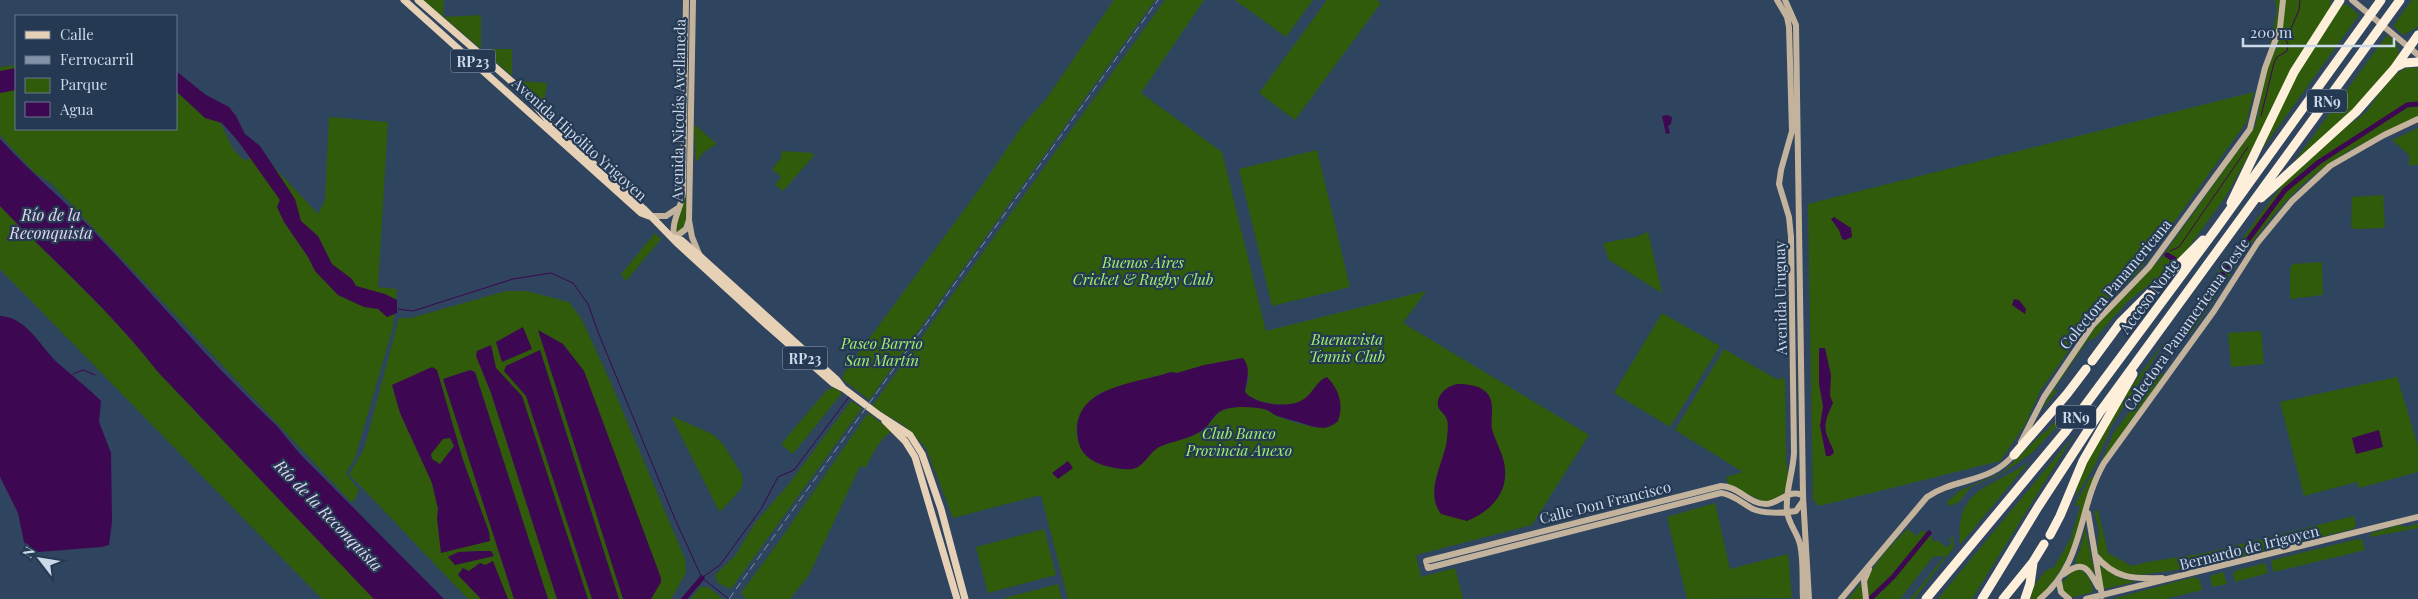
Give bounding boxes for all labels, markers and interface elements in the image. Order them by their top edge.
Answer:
legend [15,15,178,130]
scale bar [2243,15,2394,47]
street label: Avenida Nicolás Avellaneda [666,18,690,202]
text: 200 m [2250,22,2293,42]
text: Calle [60,24,94,44]
text: Ferrocarril [60,49,134,69]
road number: RP23 [450,49,496,72]
street label: Avenida Hipólito Yrigoyen [508,72,652,205]
text: Parque [60,74,107,94]
road number: RN9 [2307,90,2347,112]
text: Agua [59,99,94,119]
water label: Río de la Reconquista [8,204,93,243]
street label: Colectora Panamericana [2055,214,2176,353]
street label: Colectora Panamericana Oeste [2119,234,2253,414]
street label: Avenida Uruguay [1769,240,1791,356]
park label: Buenos Aires Cricket & Rugby Club [1073,252,1213,289]
street label: Acceso Norte [2114,255,2184,338]
park label: Buenavista Tennis Club [1309,329,1385,366]
park label: Paseo Barrio San Martín [840,333,923,370]
road number: RP23 [782,346,828,369]
road number: RN9 [2056,406,2096,428]
park label: Club Banco Provincia Anexo [1185,423,1292,460]
water label: Río de la Reconquista [270,454,388,575]
street label: Calle Don Francisco [1537,476,1673,528]
street label: Bernardo de Irigoyen [2177,520,2321,574]
north arrow [15,534,65,584]
text: N [18,543,39,561]

